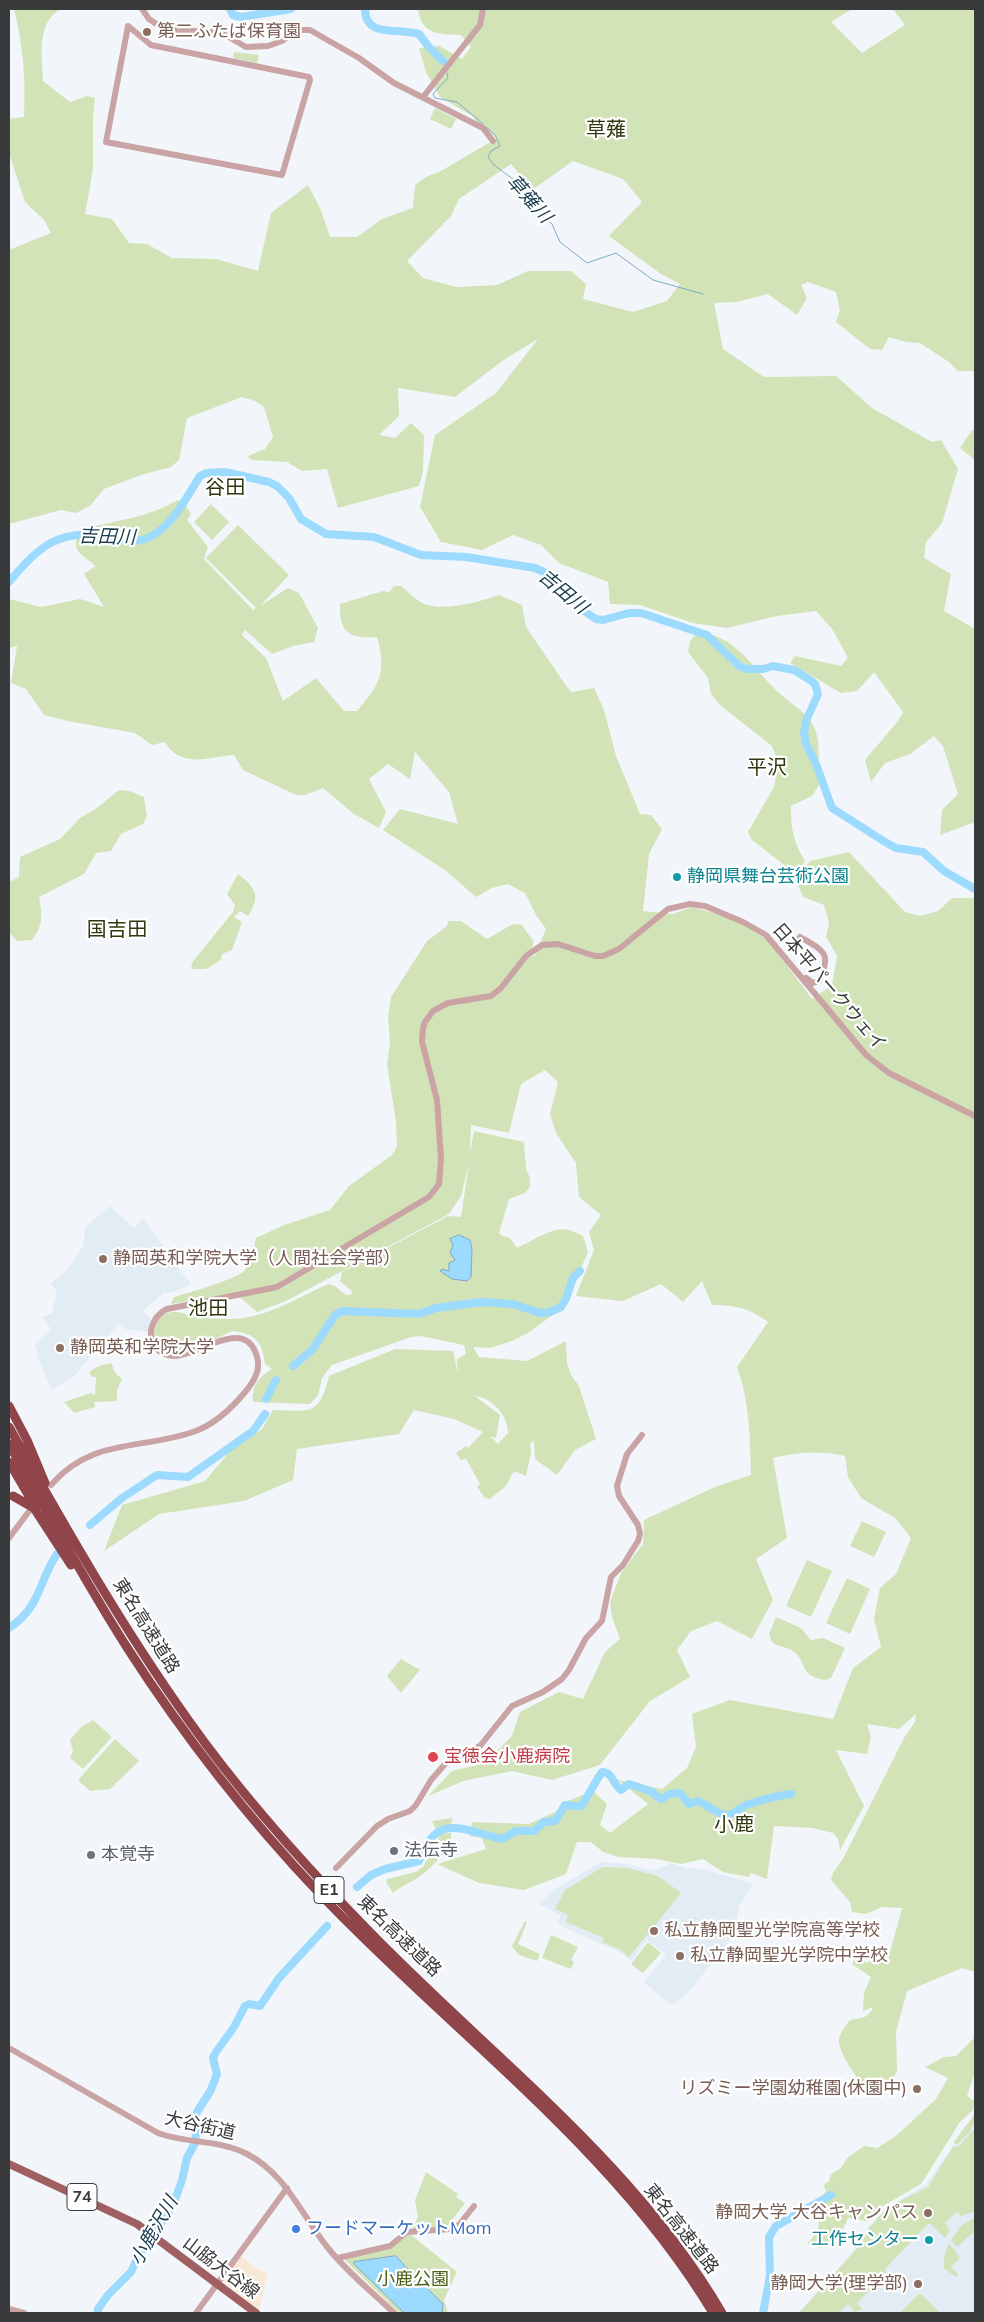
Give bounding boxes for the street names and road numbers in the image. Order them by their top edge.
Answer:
street label: 日本平パークウェイ [768,919,890,1055]
street label: 東名高速道路 [108,1574,184,1678]
road number: E1 [314,1876,344,1904]
street label: 東名高速道路 [353,1891,445,1981]
street label: 大谷街道 [162,2107,238,2145]
street label: 東名高速道路 [639,2180,723,2278]
road number: 74 [67,2184,97,2210]
street label: 山脇大谷線 [179,2232,263,2304]

